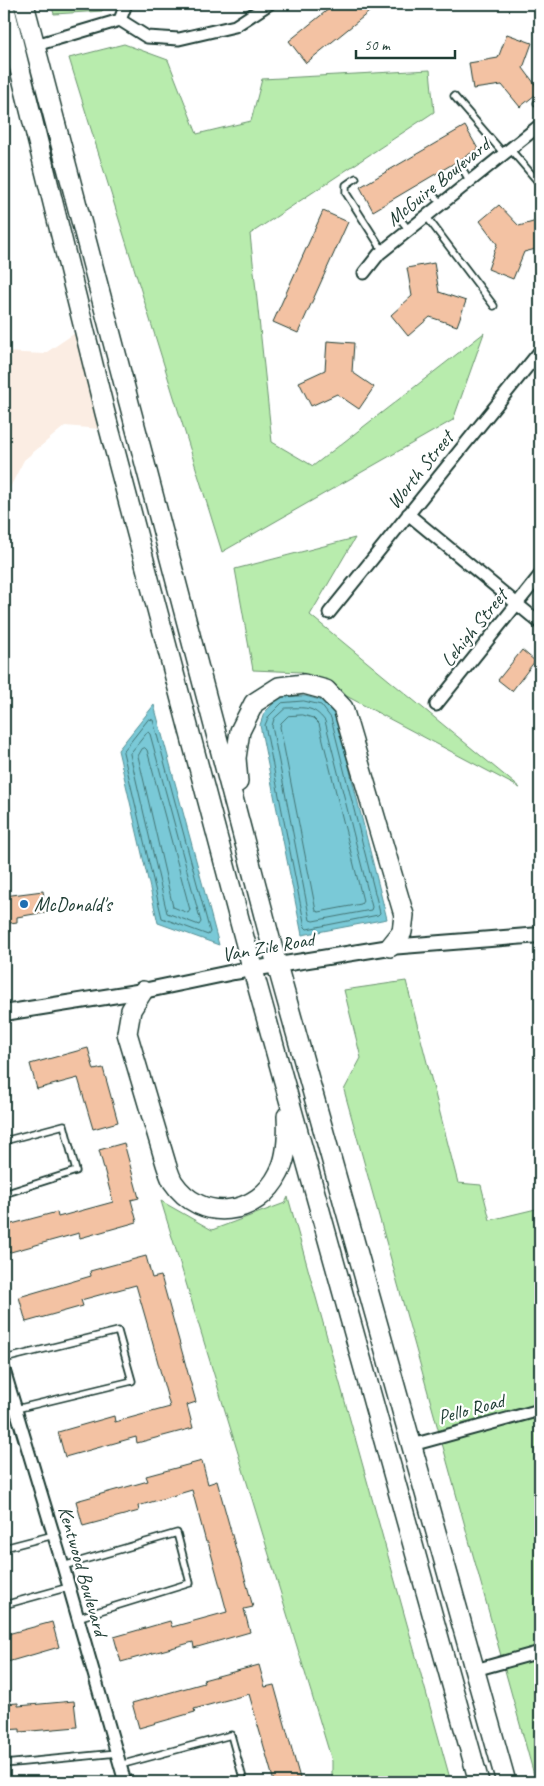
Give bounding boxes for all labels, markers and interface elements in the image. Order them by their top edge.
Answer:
scale bar [356,28,455,60]
text: 50 m [364,36,391,55]
street label: McGuire Boulevard [381,131,497,231]
street label: Worth Street [381,424,461,514]
street label: Lehigh Street [435,582,515,672]
place label: McDonald's [34,892,114,917]
marker: McDonald's [18,898,30,910]
street label: Van Zile Road [220,926,319,967]
street label: Pello Road [435,1387,510,1430]
street label: Kentwood Boulevard [53,1503,114,1642]

